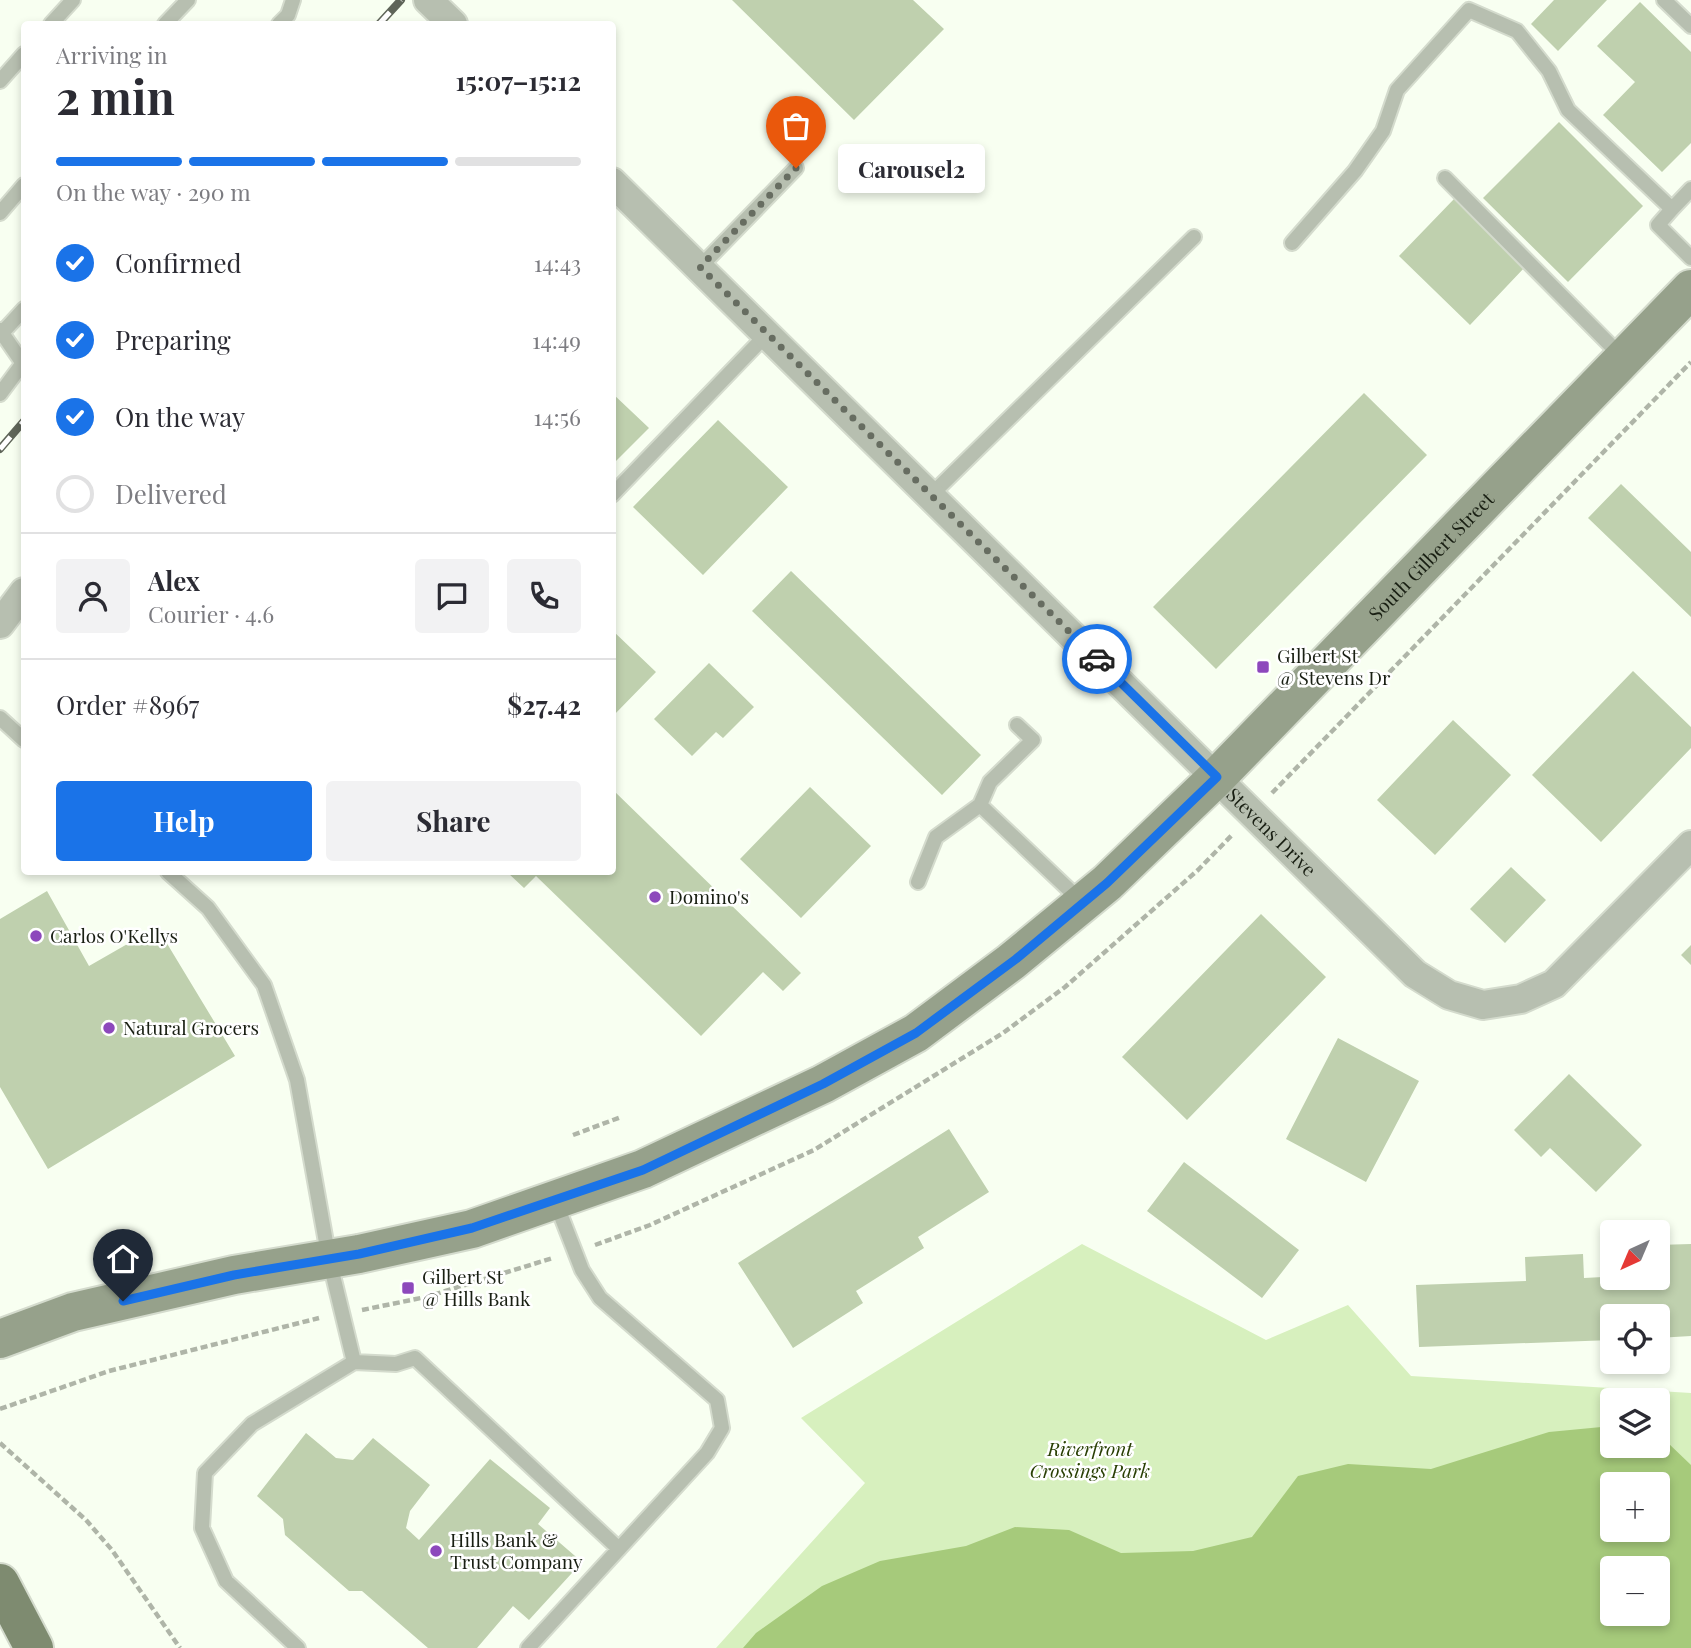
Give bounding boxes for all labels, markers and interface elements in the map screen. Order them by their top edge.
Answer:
text: Arriving in [56,39,168,70]
text: 15:07–15:12 [455,63,581,98]
text: 2 min [56,65,175,127]
pin [766,96,826,168]
icon: bag [777,107,815,145]
callout: Carousel2 [838,144,985,192]
text: Carousel2 [858,153,965,184]
text: On the way · 290 m [56,176,251,207]
icon: check [56,244,94,282]
text: Confirmed [115,245,242,280]
text: 14:43 [534,247,581,278]
icon: check [56,321,94,359]
text: Preparing [115,322,231,357]
text: 14:49 [532,324,581,355]
icon: check [56,398,94,436]
text: On the way [115,399,245,434]
text: 14:56 [534,401,581,432]
text: Delivered [115,476,227,511]
street label: South Gilbert Street [1362,486,1499,626]
button: person [56,559,130,633]
button: chat [415,559,489,633]
button: phone [507,559,581,633]
text: Alex [148,563,200,598]
text: Courier · 4.6 [148,598,274,629]
courier [1062,624,1132,694]
icon: car [1078,640,1116,678]
place label: Gilbert St @ Stevens Dr [1277,642,1391,690]
marker: Gilbert St @ Stevens Dr [1255,659,1271,675]
text: Order #8967 [56,687,199,722]
text: $27.42 [507,687,581,722]
button: Help [56,781,312,861]
button: Share [326,781,581,861]
street label: Stevens Drive [1221,781,1323,882]
place label: Domino's [669,883,749,909]
marker: Domino's [647,889,663,905]
place label: Carlos O'Kellys [50,922,178,948]
marker: Carlos O'Kellys [28,928,44,944]
place label: Natural Grocers [123,1014,259,1040]
marker: Natural Grocers [101,1020,117,1036]
north arrow [1600,1220,1670,1290]
map controls [1600,1220,1670,1626]
pin [93,1229,153,1301]
icon: home [104,1240,142,1278]
place label: Gilbert St @ Hills Bank [422,1263,531,1311]
marker: Gilbert St @ Hills Bank [400,1280,416,1296]
button: locate [1600,1304,1670,1374]
button: layers [1600,1388,1670,1458]
park label: Riverfront Crossings Park [1030,1435,1150,1483]
button: + [1600,1472,1670,1542]
place label: Hills Bank & Trust Company [450,1526,583,1574]
marker: Hills Bank & Trust Company [428,1543,444,1559]
button: − [1600,1556,1670,1626]

